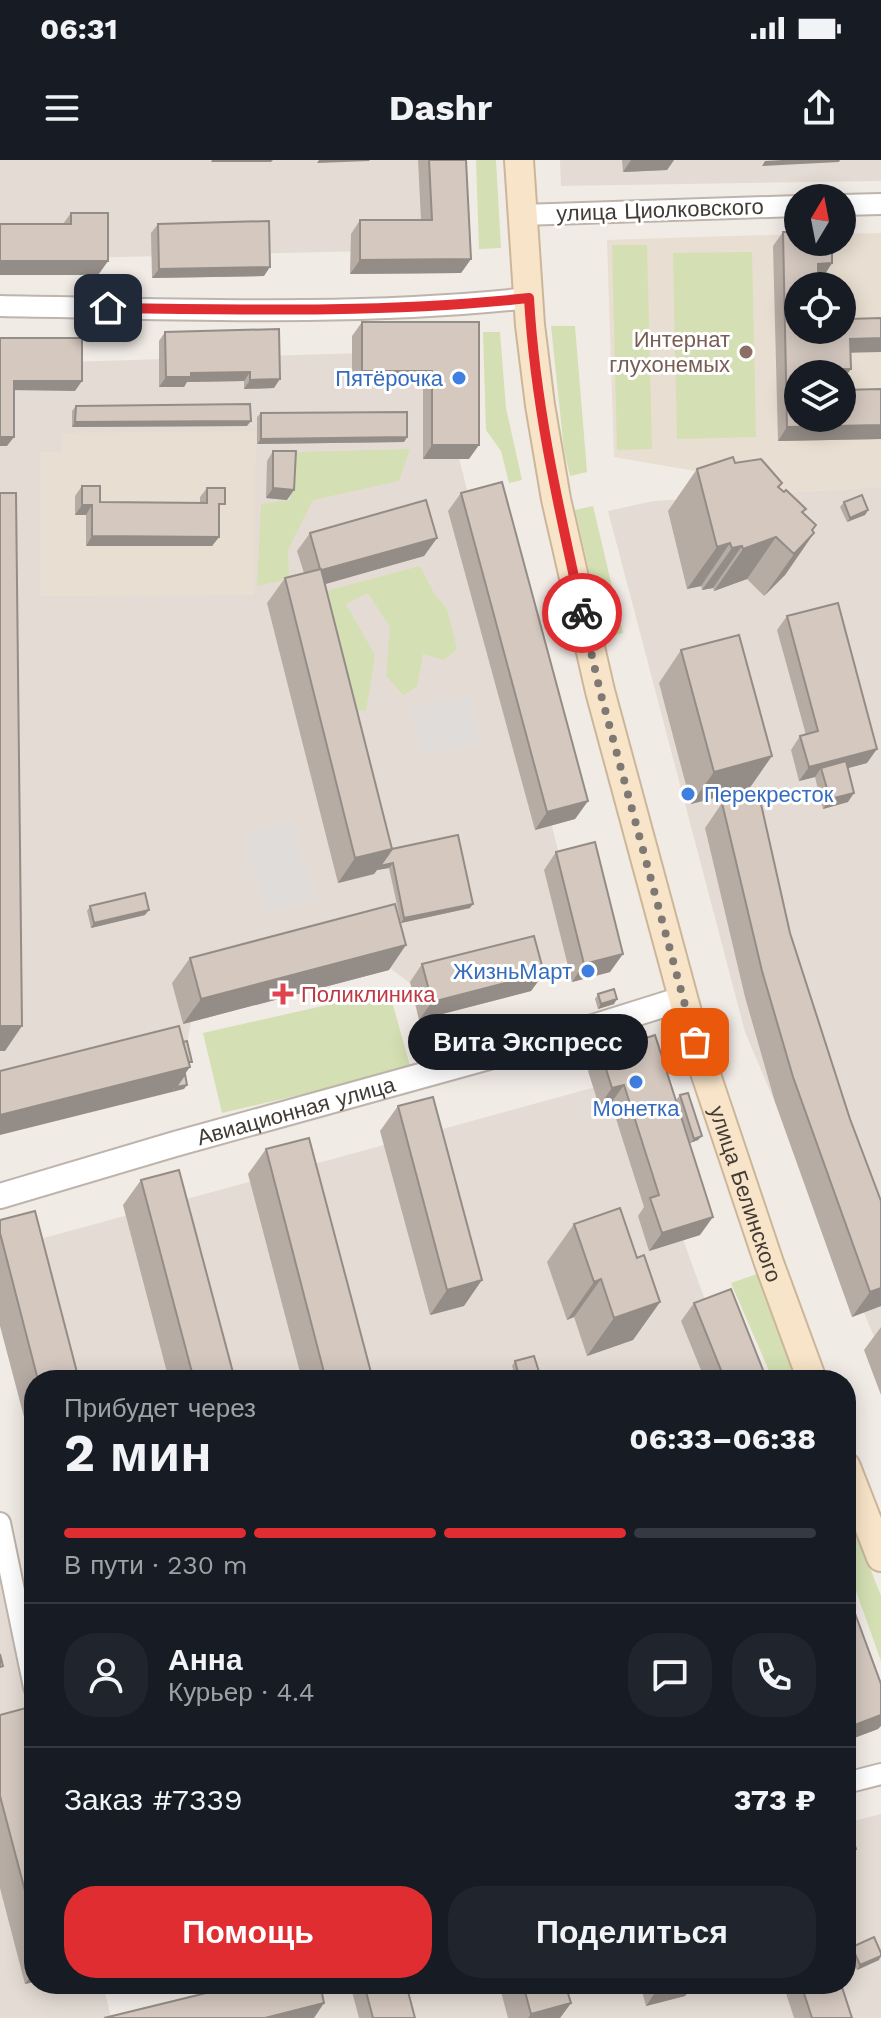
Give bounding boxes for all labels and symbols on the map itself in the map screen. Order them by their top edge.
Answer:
north arrow [784,184,856,256]
street label: улица Циолковского [556,194,764,226]
pin [74,274,142,342]
place label: Интернат глухонемых [609,327,730,377]
marker: Интернат глухонемых [737,343,755,361]
place label: Пятёрочка [335,366,444,391]
marker: Пятёрочка [450,369,468,387]
courier [542,573,622,653]
place label: Перекресток [704,782,834,807]
marker: Перекресток [679,785,697,803]
place label: ЖизньМарт [453,959,572,984]
marker: ЖизньМарт [579,962,597,980]
place label: Поликлиника [301,982,436,1007]
marker: Поликлиника [272,983,294,1005]
pin [661,1008,729,1076]
callout: Вита Экспресс [407,1014,647,1070]
street label: Авиационная улица [194,1071,399,1150]
marker: Монетка [627,1073,645,1091]
place label: Монетка [593,1096,680,1121]
street label: улица Белинского [705,1102,787,1285]

